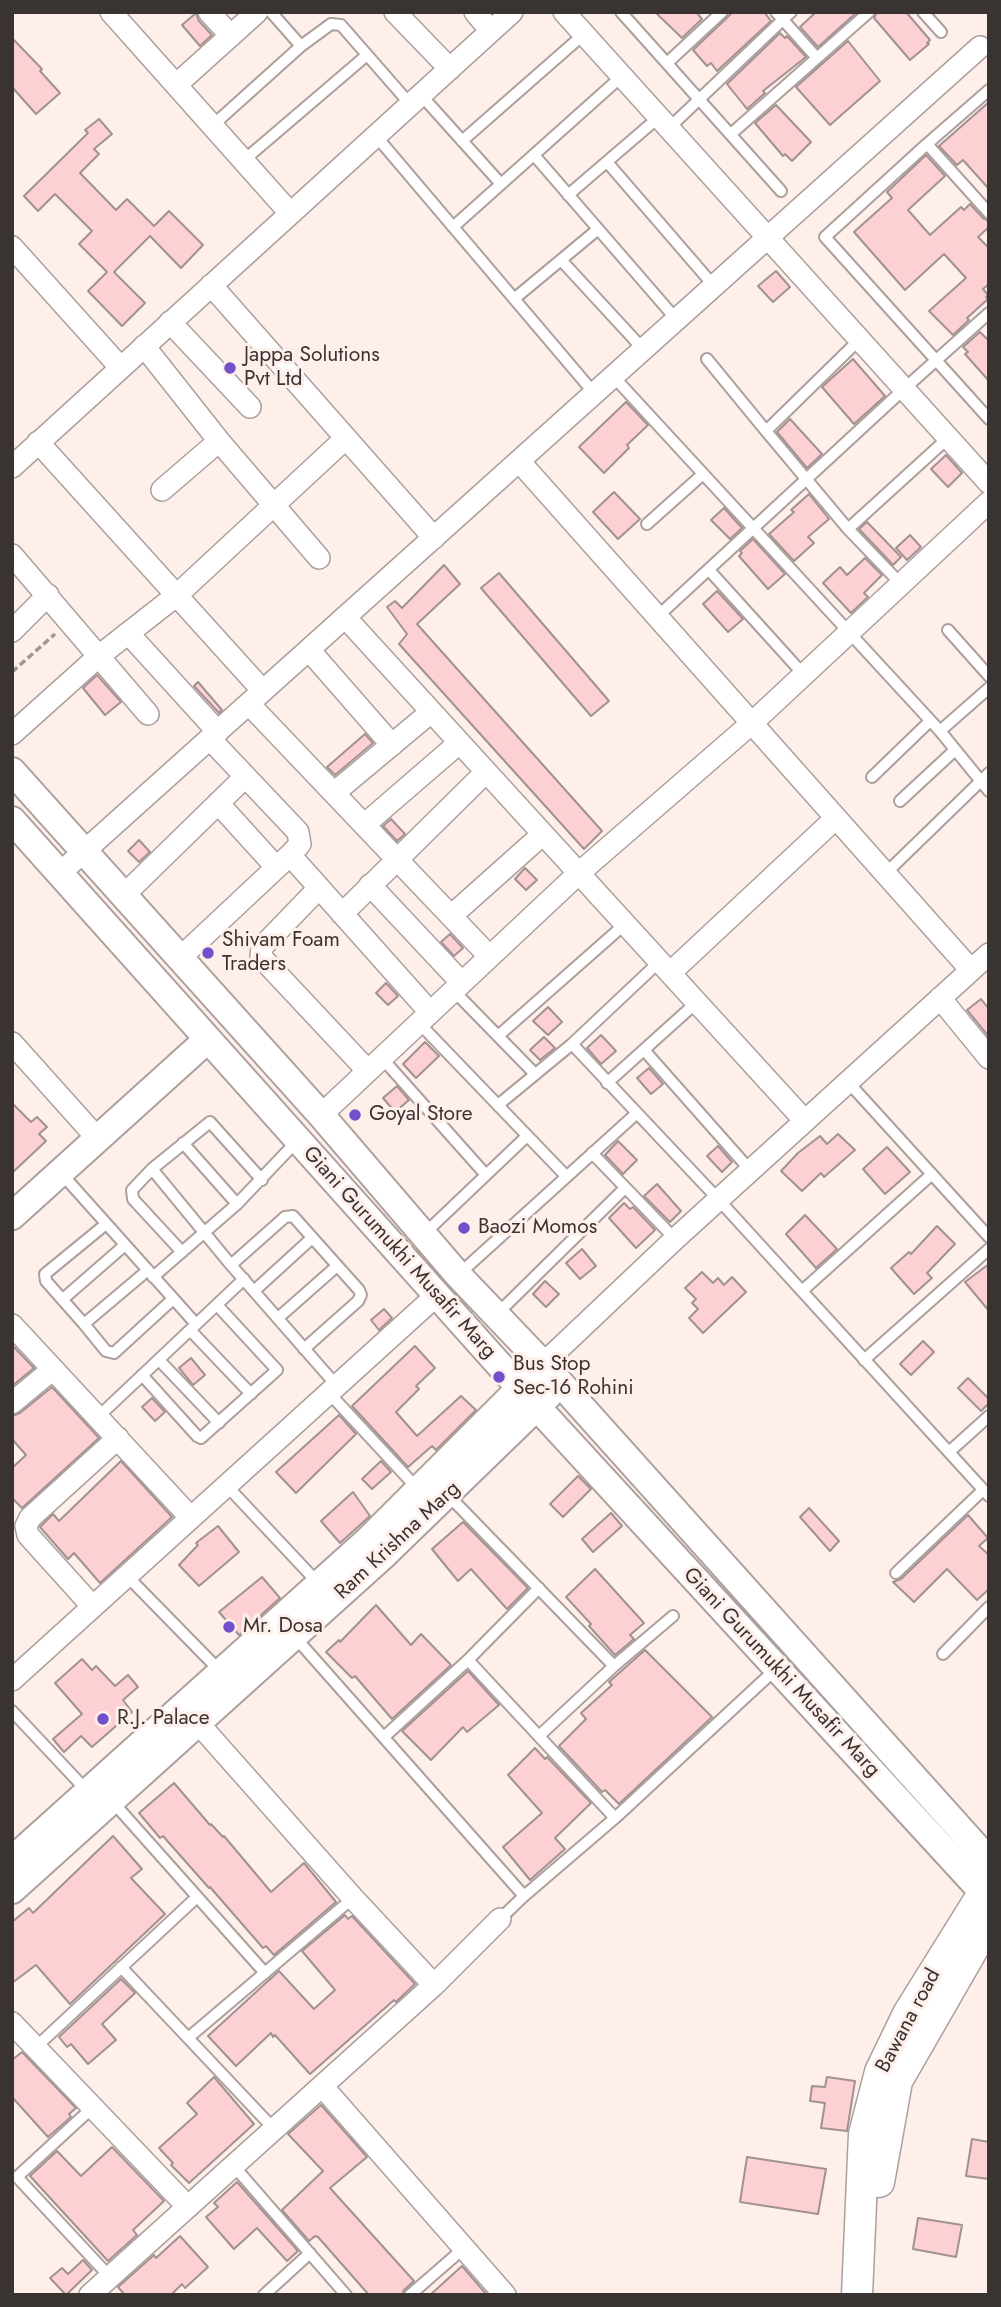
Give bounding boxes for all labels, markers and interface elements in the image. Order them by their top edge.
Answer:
place label: Jappa Solutions Pvt Ltd [244,343,380,393]
marker: Jappa Solutions Pvt Ltd [222,360,238,376]
place label: Shivam Foam Traders [222,928,340,978]
marker: Shivam Foam Traders [200,945,216,961]
place label: Goyal Store [369,1102,473,1128]
marker: Goyal Store [347,1107,363,1123]
street label: Giani Gurumukhi Musafir Marg [297,1142,501,1364]
place label: Baozi Momos [478,1215,597,1241]
marker: Baozi Momos [456,1220,472,1236]
place label: Bus Stop Sec-16 Rohini [513,1352,634,1402]
marker: Bus Stop Sec-16 Rohini [491,1369,507,1385]
street label: Ram Krishna Marg [330,1477,466,1605]
street label: Giani Gurumukhi Musafir Marg [677,1563,885,1783]
place label: Mr. Dosa [243,1614,323,1640]
marker: Mr. Dosa [221,1619,237,1635]
place label: R.J. Palace [117,1706,209,1732]
marker: R.J. Palace [95,1711,111,1727]
street label: Bawana road [871,1965,947,2077]

